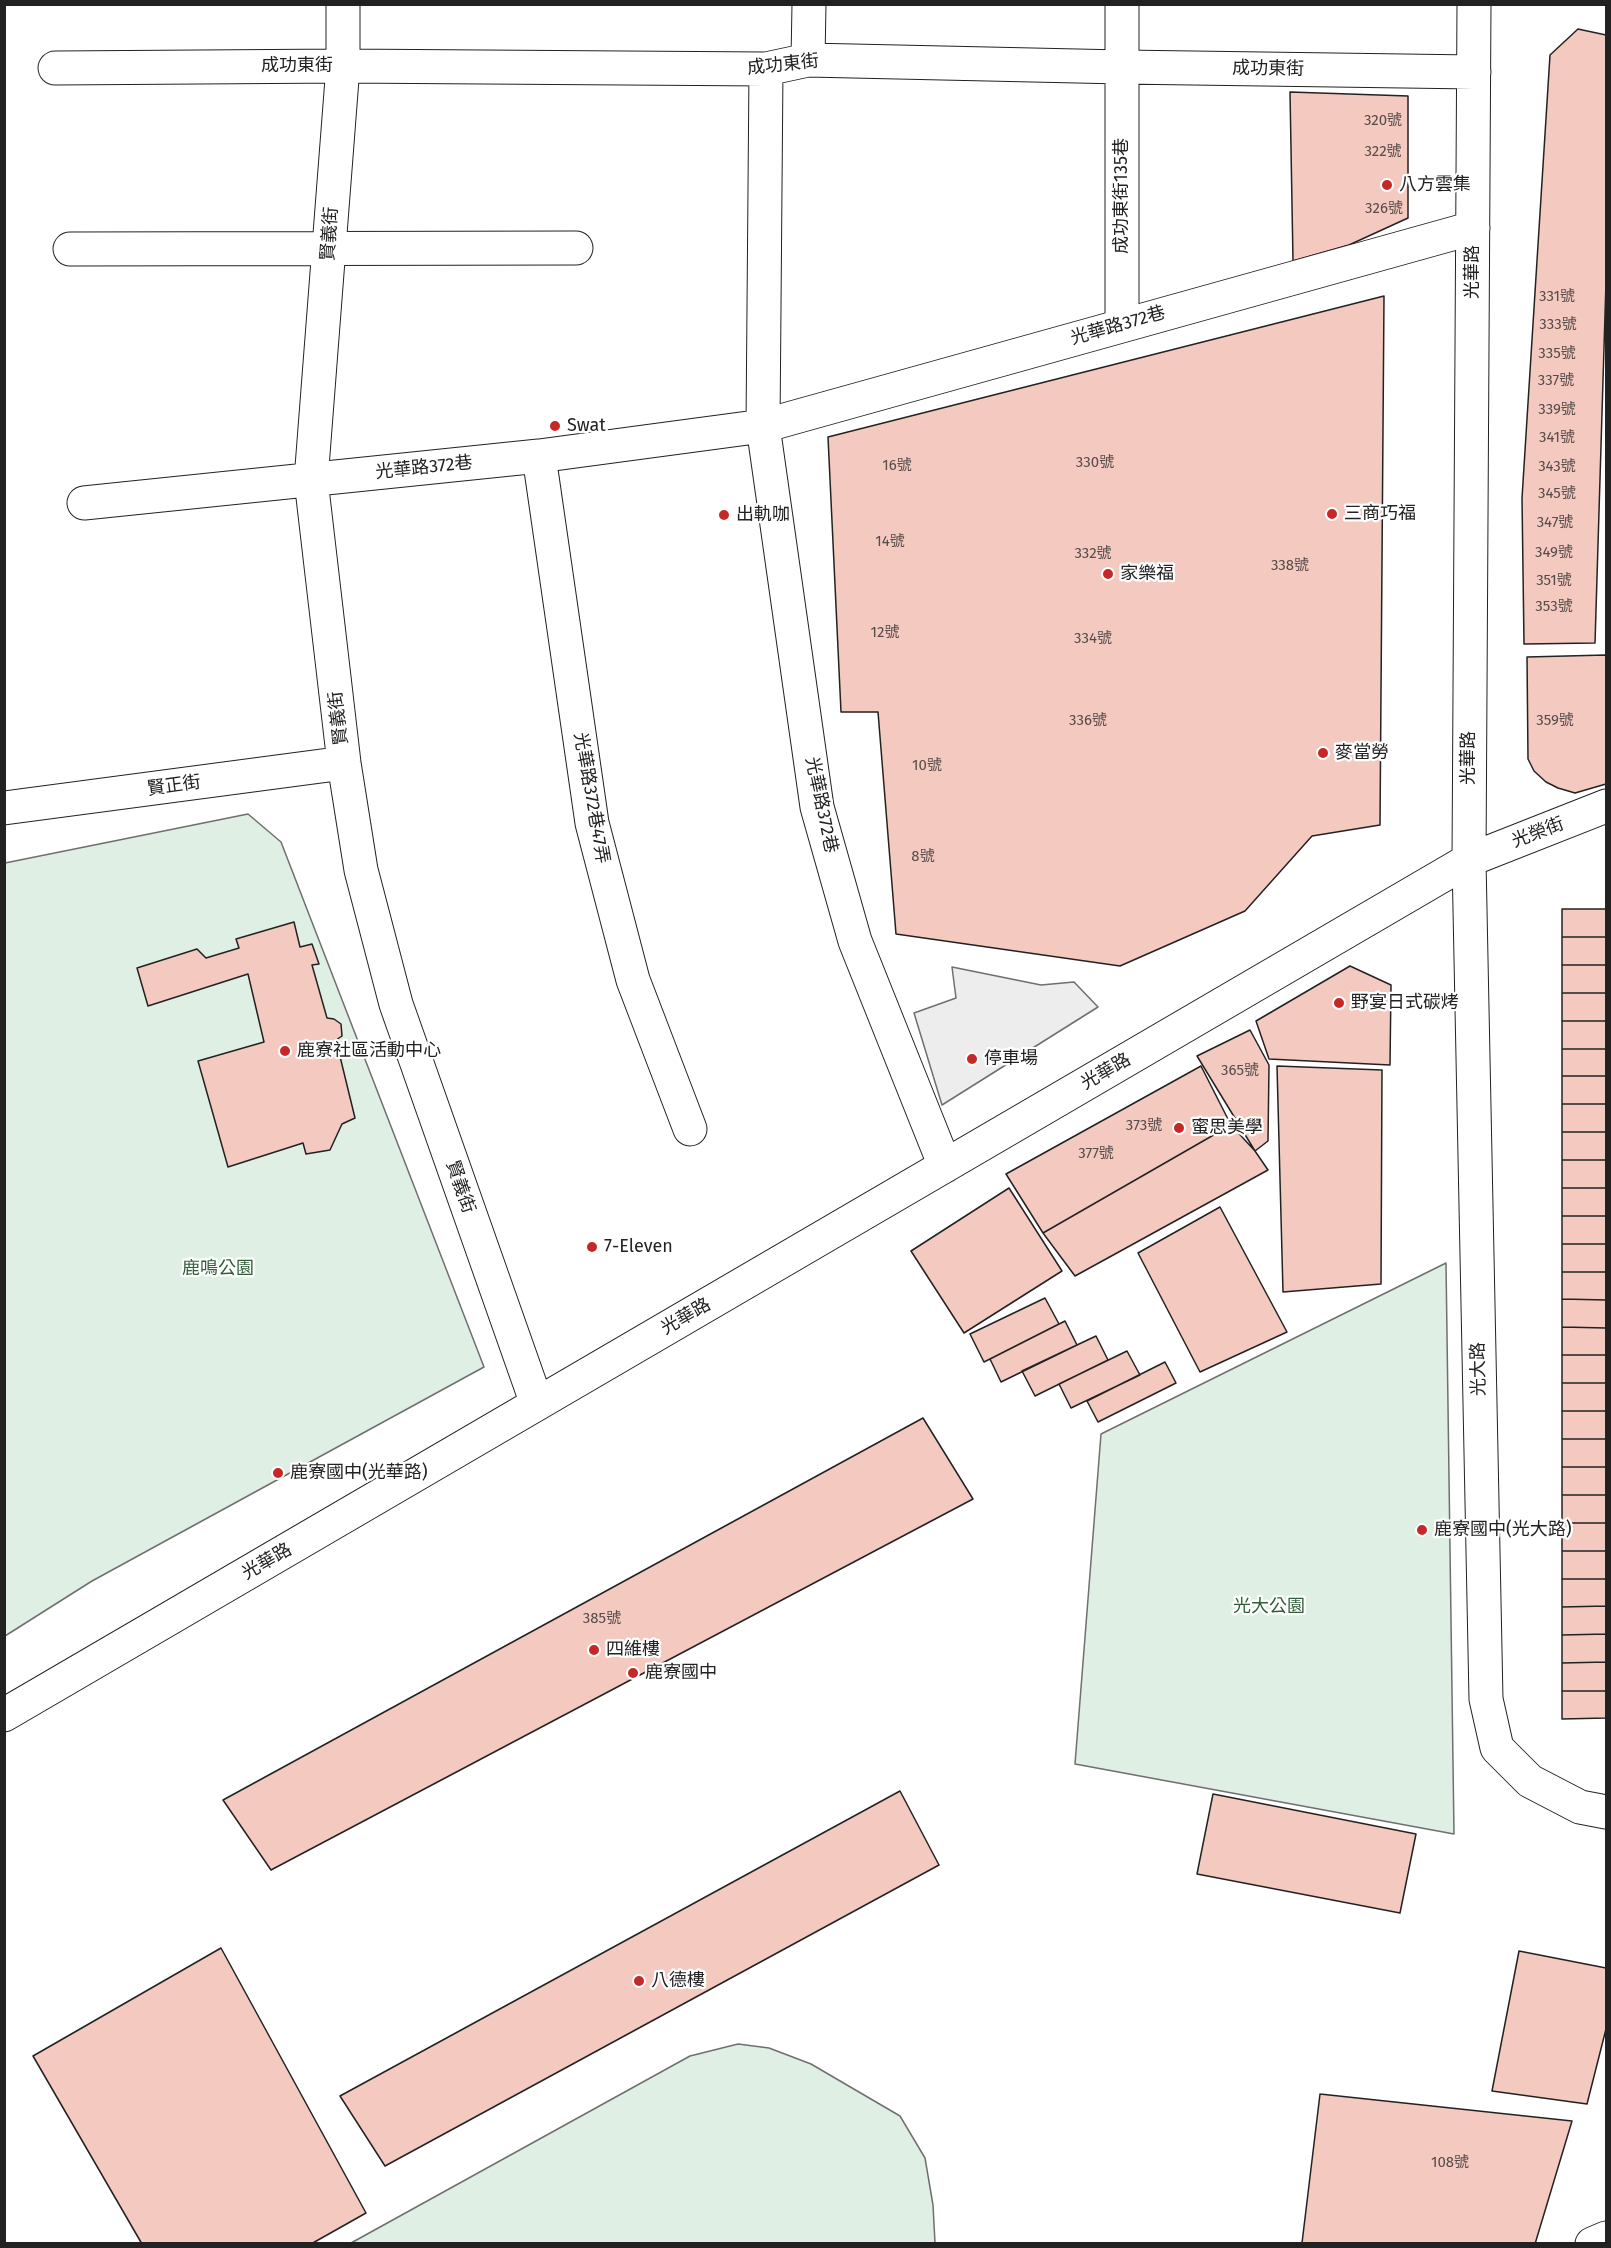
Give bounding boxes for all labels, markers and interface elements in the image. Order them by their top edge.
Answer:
street label: 成功東街 [746,50,820,80]
street label: 成功東街 [261,55,333,77]
street label: 成功東街 [1232,58,1304,80]
house number: 320號 [1364,112,1402,130]
street label: 成功東街135巷 [1111,138,1133,254]
house number: 322號 [1364,143,1402,161]
place label: 八方雲集 [1399,174,1471,196]
marker: 八方雲集 [1380,178,1394,192]
house number: 326號 [1365,200,1403,218]
street label: 賢義街 [317,206,343,262]
street label: 光華路 [1462,245,1484,299]
house number: 331號 [1539,288,1575,306]
street label: 光華路372巷 [1068,302,1168,350]
house number: 333號 [1539,316,1577,334]
house number: 335號 [1538,345,1576,363]
house number: 337號 [1538,372,1574,390]
house number: 339號 [1538,401,1576,419]
place label: Swat [567,415,606,437]
marker: Swat [548,419,562,433]
house number: 341號 [1539,429,1575,447]
street label: 光華路372巷 [374,452,474,484]
house number: 330號 [1076,454,1114,472]
house number: 16號 [882,457,912,475]
house number: 343號 [1538,458,1576,476]
house number: 345號 [1538,485,1576,503]
place label: 三商巧福 [1344,503,1416,525]
place label: 出軌咖 [736,504,790,526]
marker: 三商巧福 [1325,507,1339,521]
marker: 出軌咖 [717,508,731,522]
house number: 347號 [1537,514,1573,532]
house number: 14號 [875,533,905,551]
house number: 349號 [1535,544,1573,562]
house number: 332號 [1074,545,1112,563]
house number: 338號 [1271,557,1309,575]
place label: 家樂福 [1120,563,1174,585]
marker: 家樂福 [1101,567,1115,581]
house number: 351號 [1536,572,1572,590]
house number: 353號 [1535,598,1573,616]
house number: 12號 [871,624,899,642]
house number: 334號 [1074,630,1112,648]
street label: 賢義街 [325,690,353,746]
house number: 336號 [1069,712,1107,730]
house number: 359號 [1536,712,1574,730]
street label: 光華路372巷47弄 [569,731,613,865]
street label: 光華路 [1458,731,1480,785]
place label: 麥當勞 [1335,742,1389,764]
marker: 麥當勞 [1316,746,1330,760]
street label: 光華路372巷 [800,755,842,855]
house number: 10號 [912,757,942,775]
street label: 賢正街 [146,772,202,800]
street label: 光榮街 [1509,813,1567,853]
house number: 8號 [911,848,935,866]
place label: 野宴日式碳烤 [1351,992,1459,1014]
marker: 野宴日式碳烤 [1332,996,1346,1010]
place label: 鹿寮社區活動中心 [297,1040,441,1062]
marker: 鹿寮社區活動中心 [278,1044,292,1058]
place label: 停車場 [984,1048,1038,1070]
street label: 光華路 [1077,1049,1135,1095]
marker: 停車場 [965,1052,979,1066]
house number: 365號 [1221,1062,1259,1080]
house number: 373號 [1126,1117,1162,1135]
place label: 蜜思美學 [1191,1117,1263,1139]
marker: 蜜思美學 [1172,1121,1186,1135]
house number: 377號 [1078,1145,1114,1163]
street label: 賢義街 [441,1158,479,1216]
place label: 7-Eleven [604,1236,673,1258]
marker: 7-Eleven [585,1240,599,1254]
park label: 鹿鳴公園 [182,1258,254,1280]
street label: 光華路 [657,1294,715,1340]
street label: 光大路 [1468,1342,1490,1396]
place label: 鹿寮國中(光華路) [290,1462,428,1484]
marker: 鹿寮國中(光華路) [271,1466,285,1480]
place label: 鹿寮國中(光大路) [1434,1519,1572,1541]
marker: 鹿寮國中(光大路) [1415,1523,1429,1537]
street label: 光華路 [238,1539,296,1585]
park label: 光大公園 [1233,1596,1305,1618]
house number: 385號 [583,1610,621,1628]
place label: 四維樓 [606,1639,660,1661]
marker: 四維樓 [587,1643,601,1657]
place label: 鹿寮國中 [645,1662,717,1684]
marker: 鹿寮國中 [626,1666,640,1680]
place label: 八德樓 [651,1970,705,1992]
marker: 八德樓 [632,1974,646,1988]
house number: 108號 [1431,2154,1469,2172]

